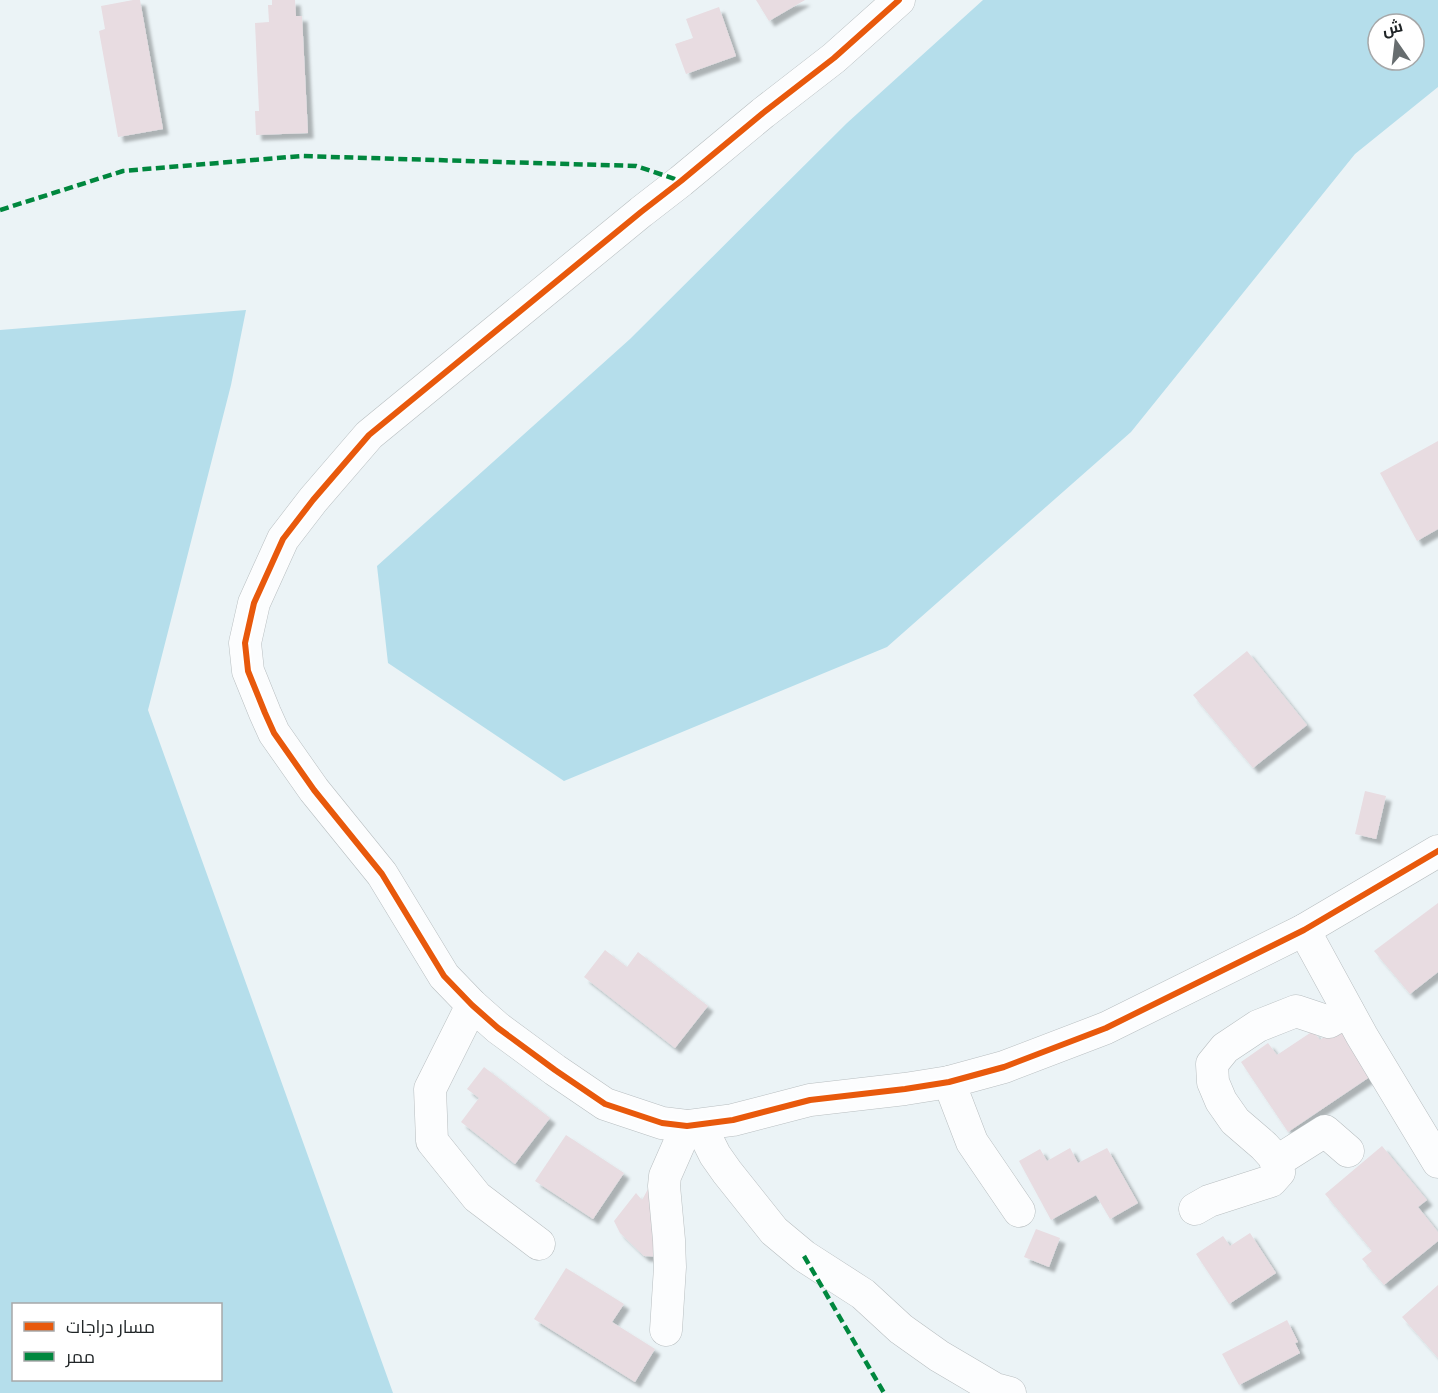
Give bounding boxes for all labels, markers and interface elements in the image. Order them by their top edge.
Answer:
north arrow [1366,12,1426,72]
text: ش [1380,16,1405,40]
legend [12,1303,222,1381]
text: مسار دراجات [66,1316,155,1338]
text: ممر [65,1346,95,1368]

